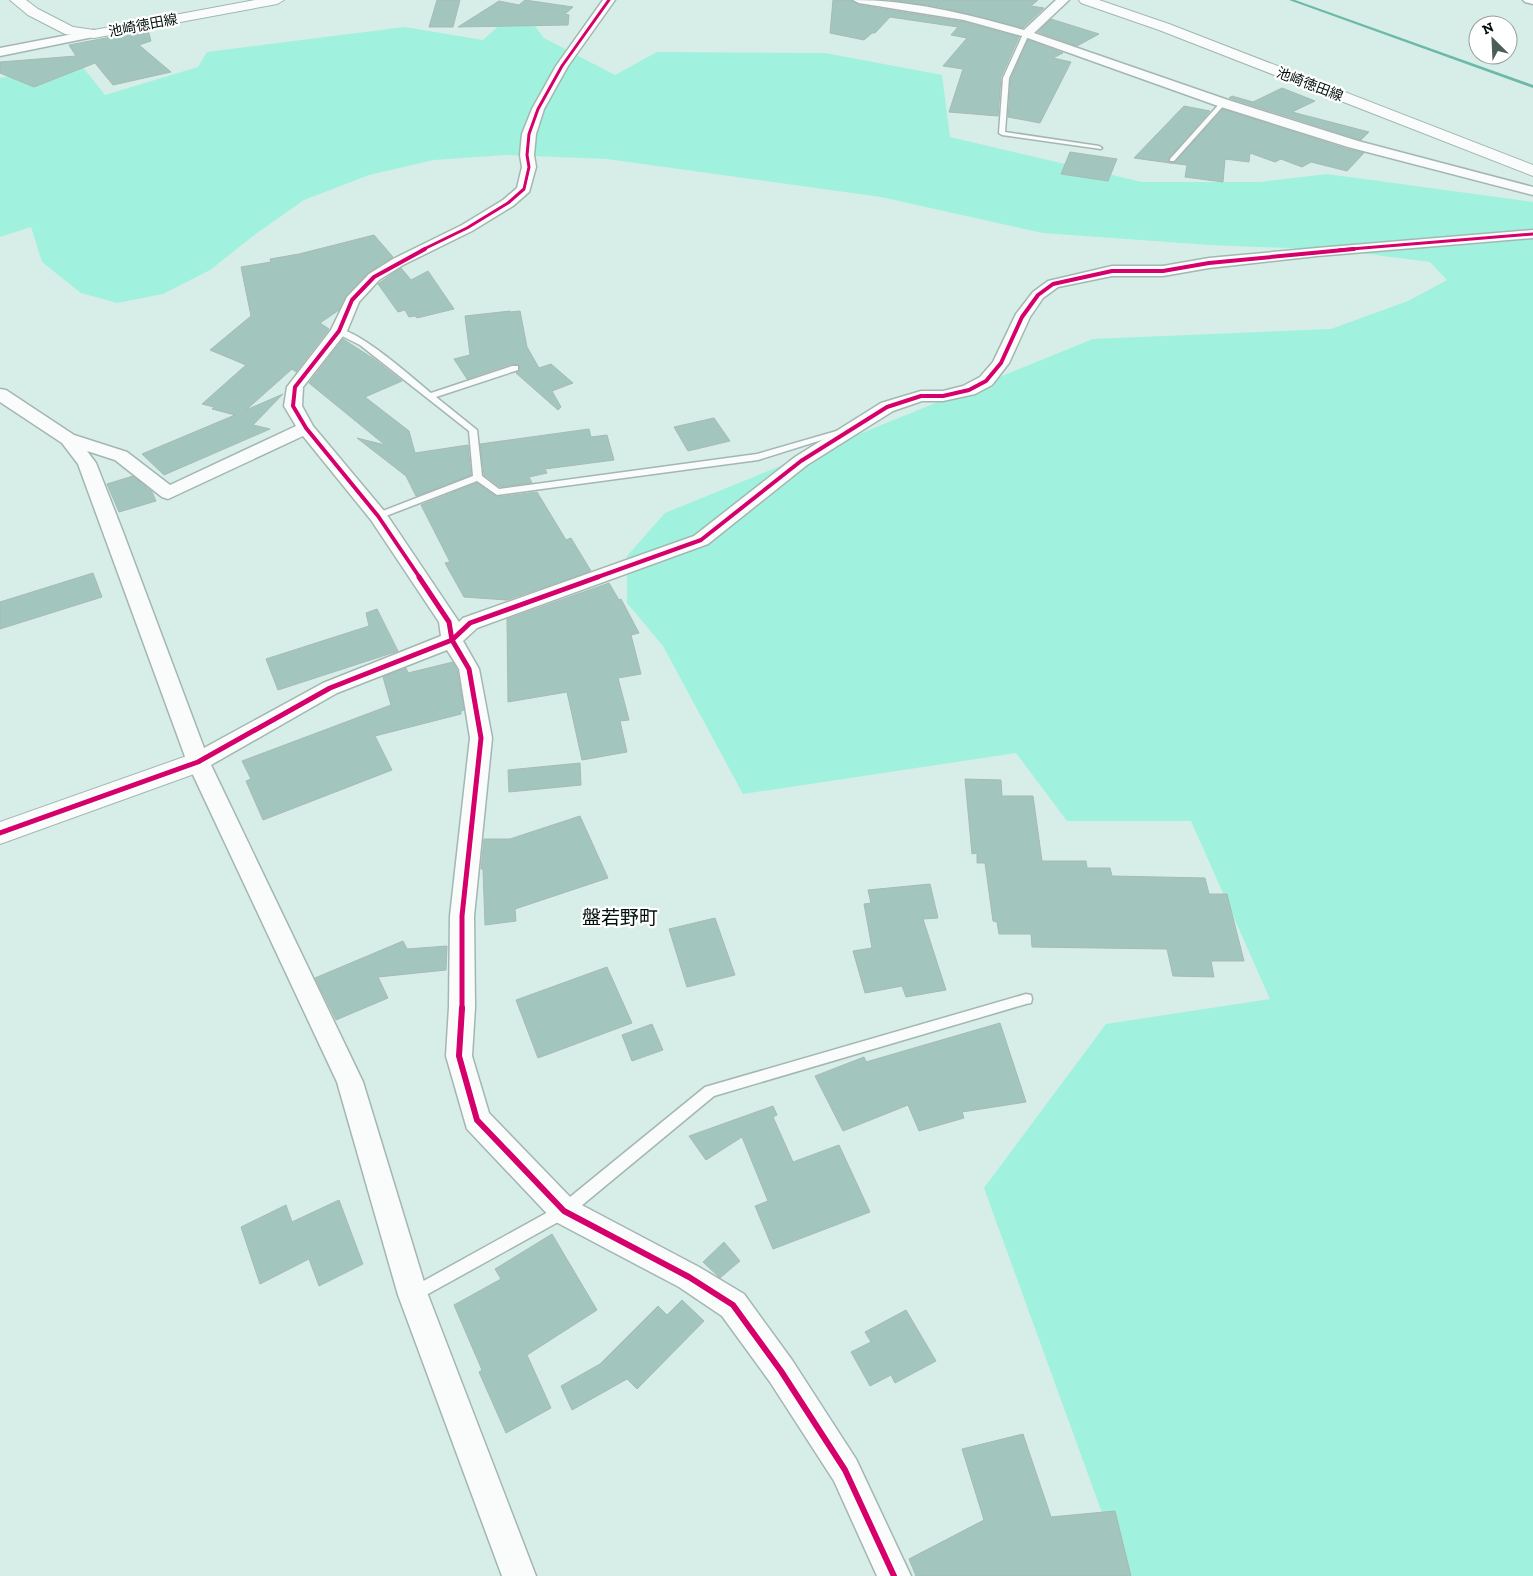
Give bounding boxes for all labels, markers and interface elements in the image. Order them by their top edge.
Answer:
street label: 池崎徳田線 [107,10,179,41]
north arrow [1468,15,1518,65]
text: N [1480,19,1497,39]
street label: 池崎徳田線 [1274,64,1346,105]
district label: 盤若野町 [582,906,658,929]

